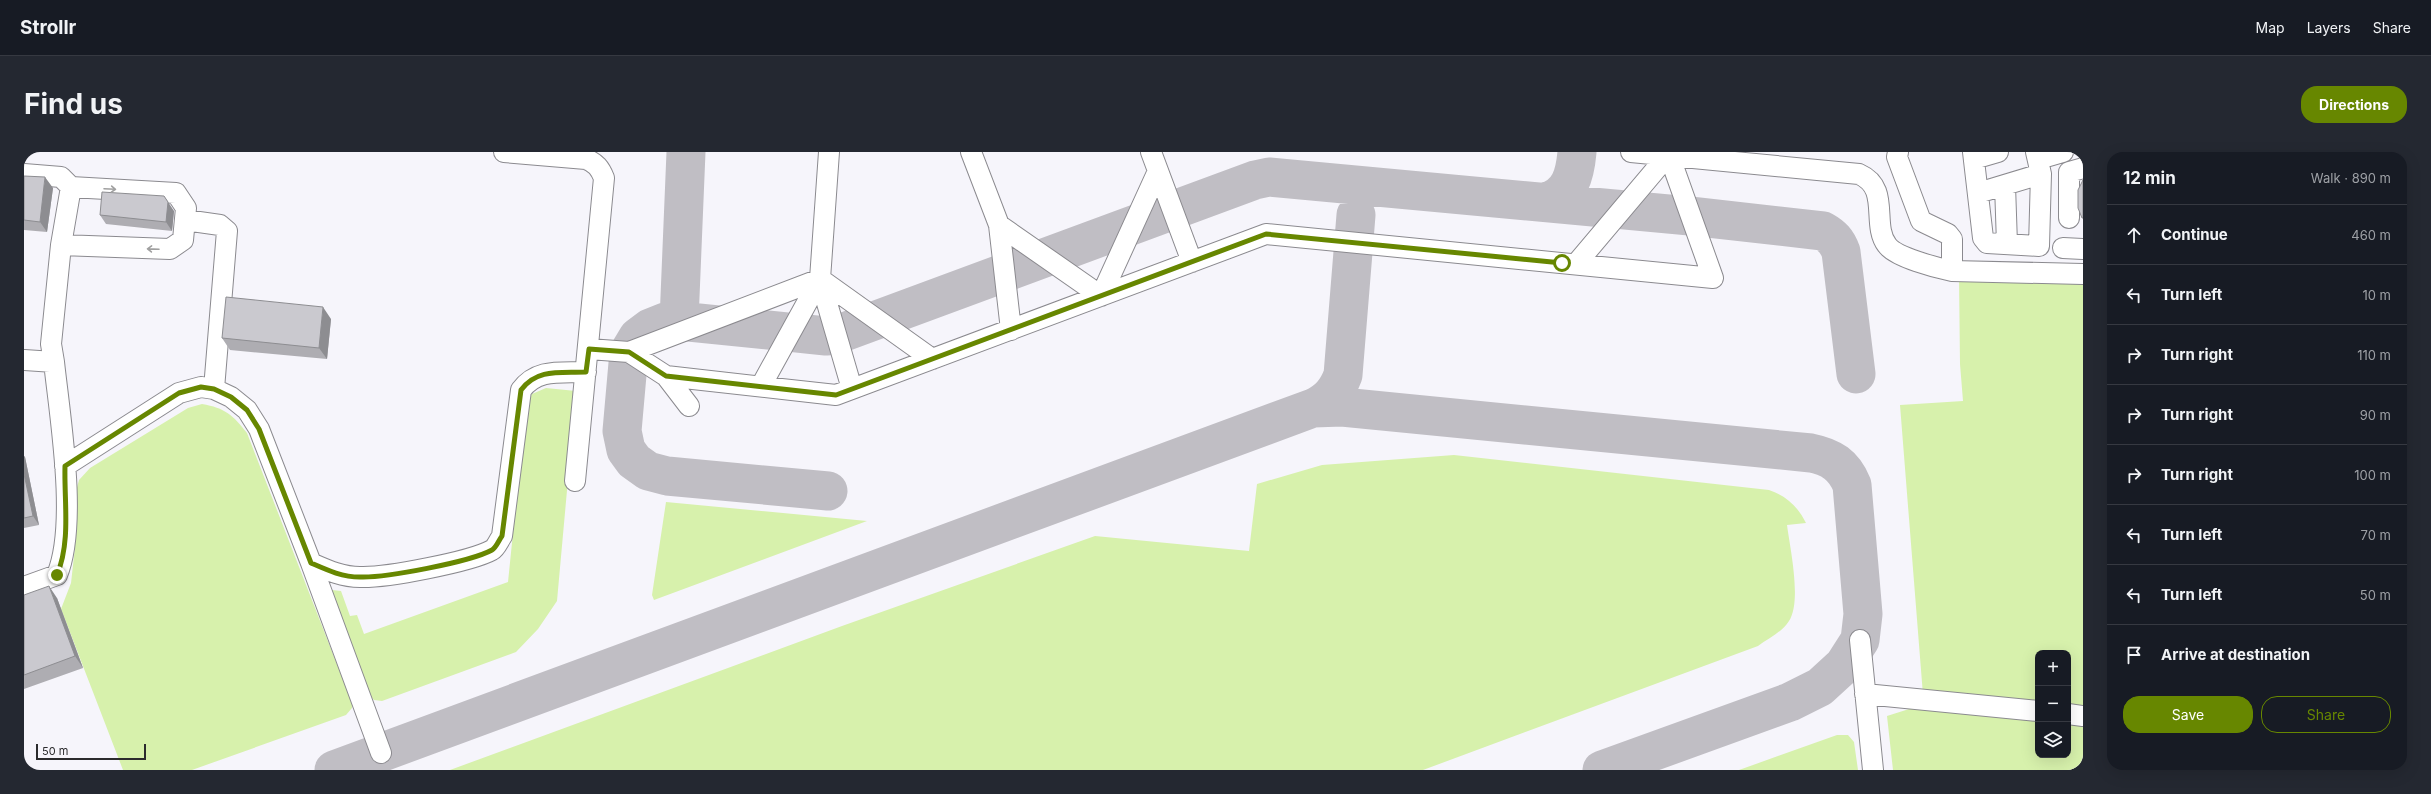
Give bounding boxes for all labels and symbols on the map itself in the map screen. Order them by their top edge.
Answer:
one-way arrow [103,186,116,193]
one-way arrow [147,245,160,252]
route start [1553,254,1571,272]
route end [48,566,66,584]
scale bar [36,742,146,761]

